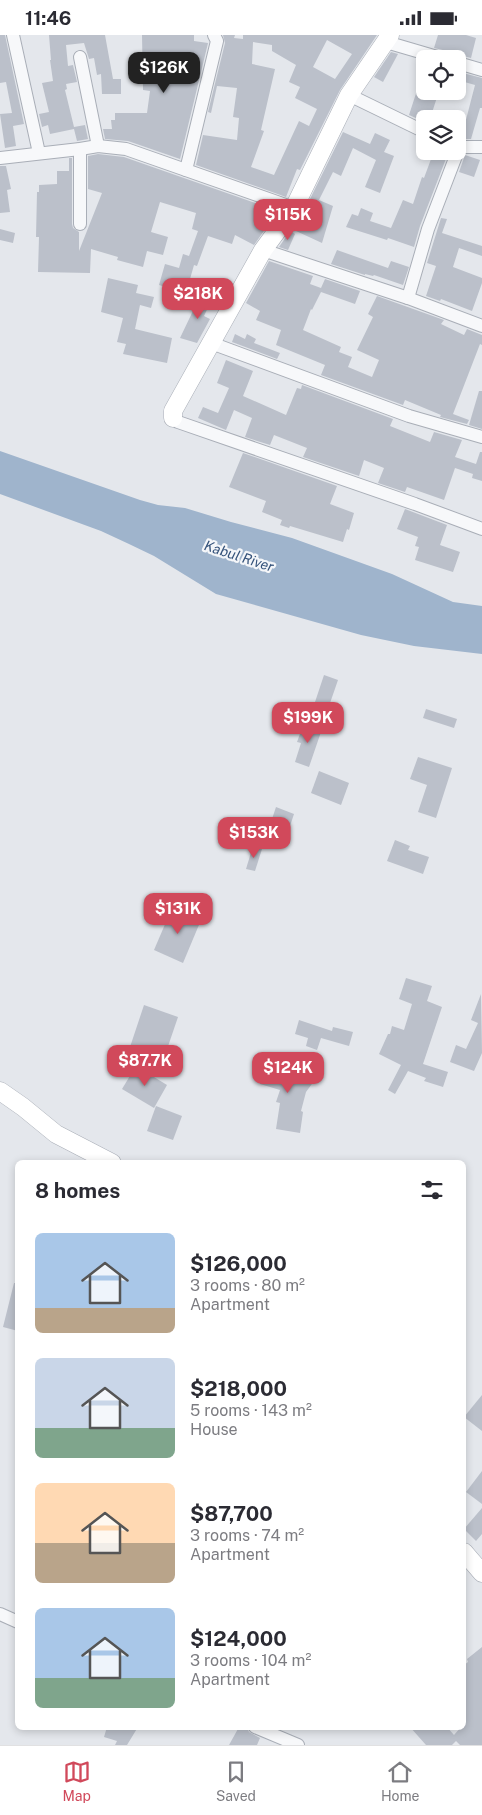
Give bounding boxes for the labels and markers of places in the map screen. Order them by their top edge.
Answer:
pin: $126K [129,52,199,94]
pin: $115K [253,199,323,241]
pin: $218K [163,277,233,320]
pin: $199K [273,701,343,744]
pin: $153K [219,817,289,859]
pin: $131K [143,893,213,935]
pin: $87.7K [104,1045,186,1087]
pin: $124K [253,1051,323,1094]

